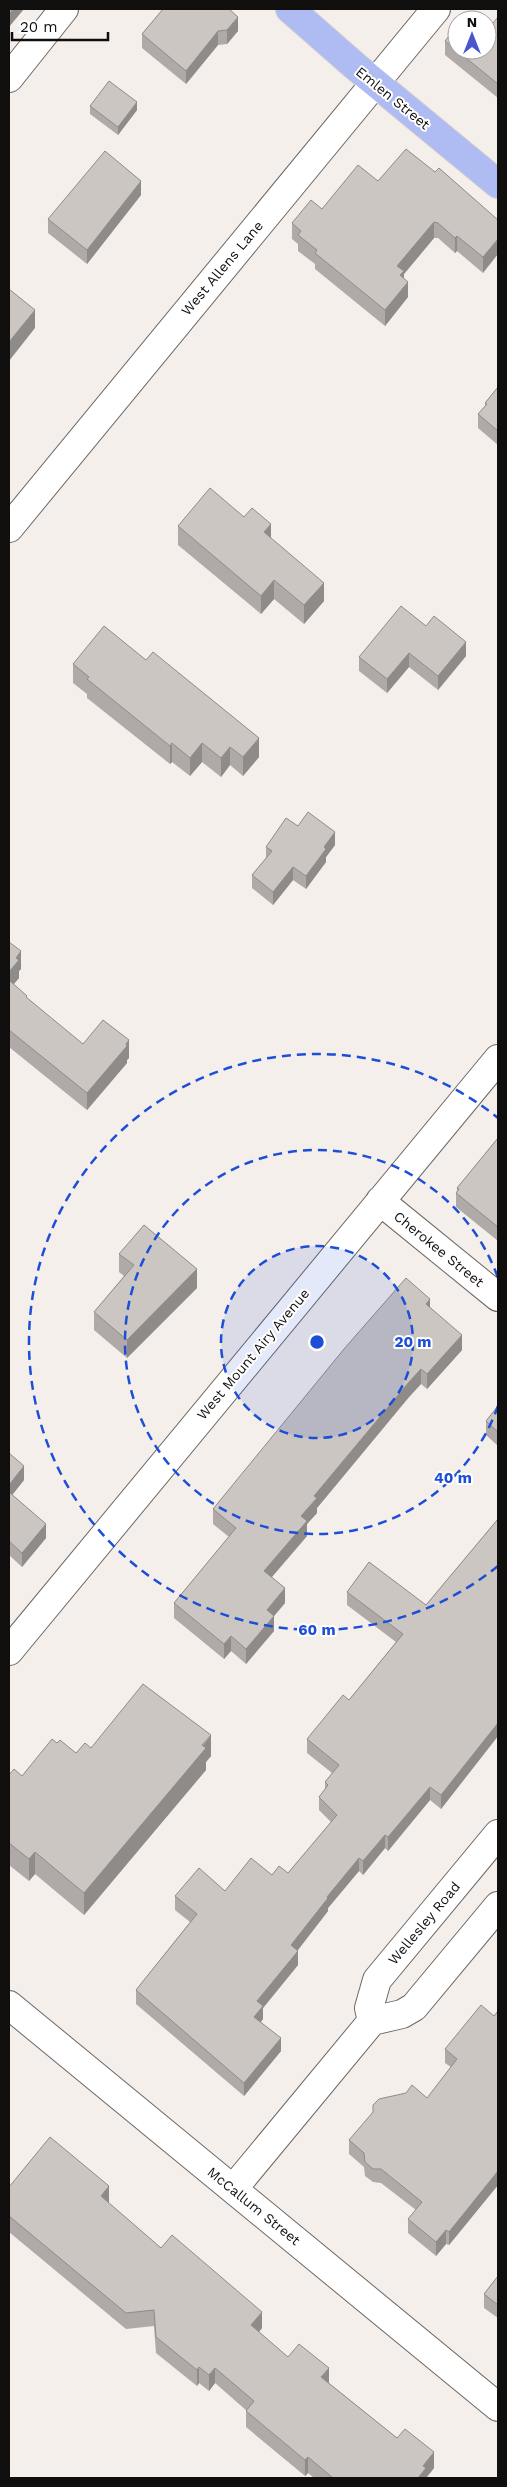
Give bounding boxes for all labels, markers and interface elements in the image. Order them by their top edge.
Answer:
scale bar [12,10,109,42]
north arrow [447,10,497,60]
text: N [467,14,477,30]
text: 20 m [20,18,58,36]
street label: Emlen Street [353,63,433,133]
street label: West Allens Lane [178,218,266,318]
street label: Cherokee Street [391,1208,487,1290]
street label: West Mount Airy Avenue [194,1285,312,1423]
centre of rings [308,1333,326,1351]
text: 20 m [394,1333,432,1351]
text: 40 m [434,1469,472,1487]
text: 60 m [298,1621,336,1639]
street label: Wellesley Road [385,1878,463,1968]
street label: McCallum Street [204,2164,304,2248]

